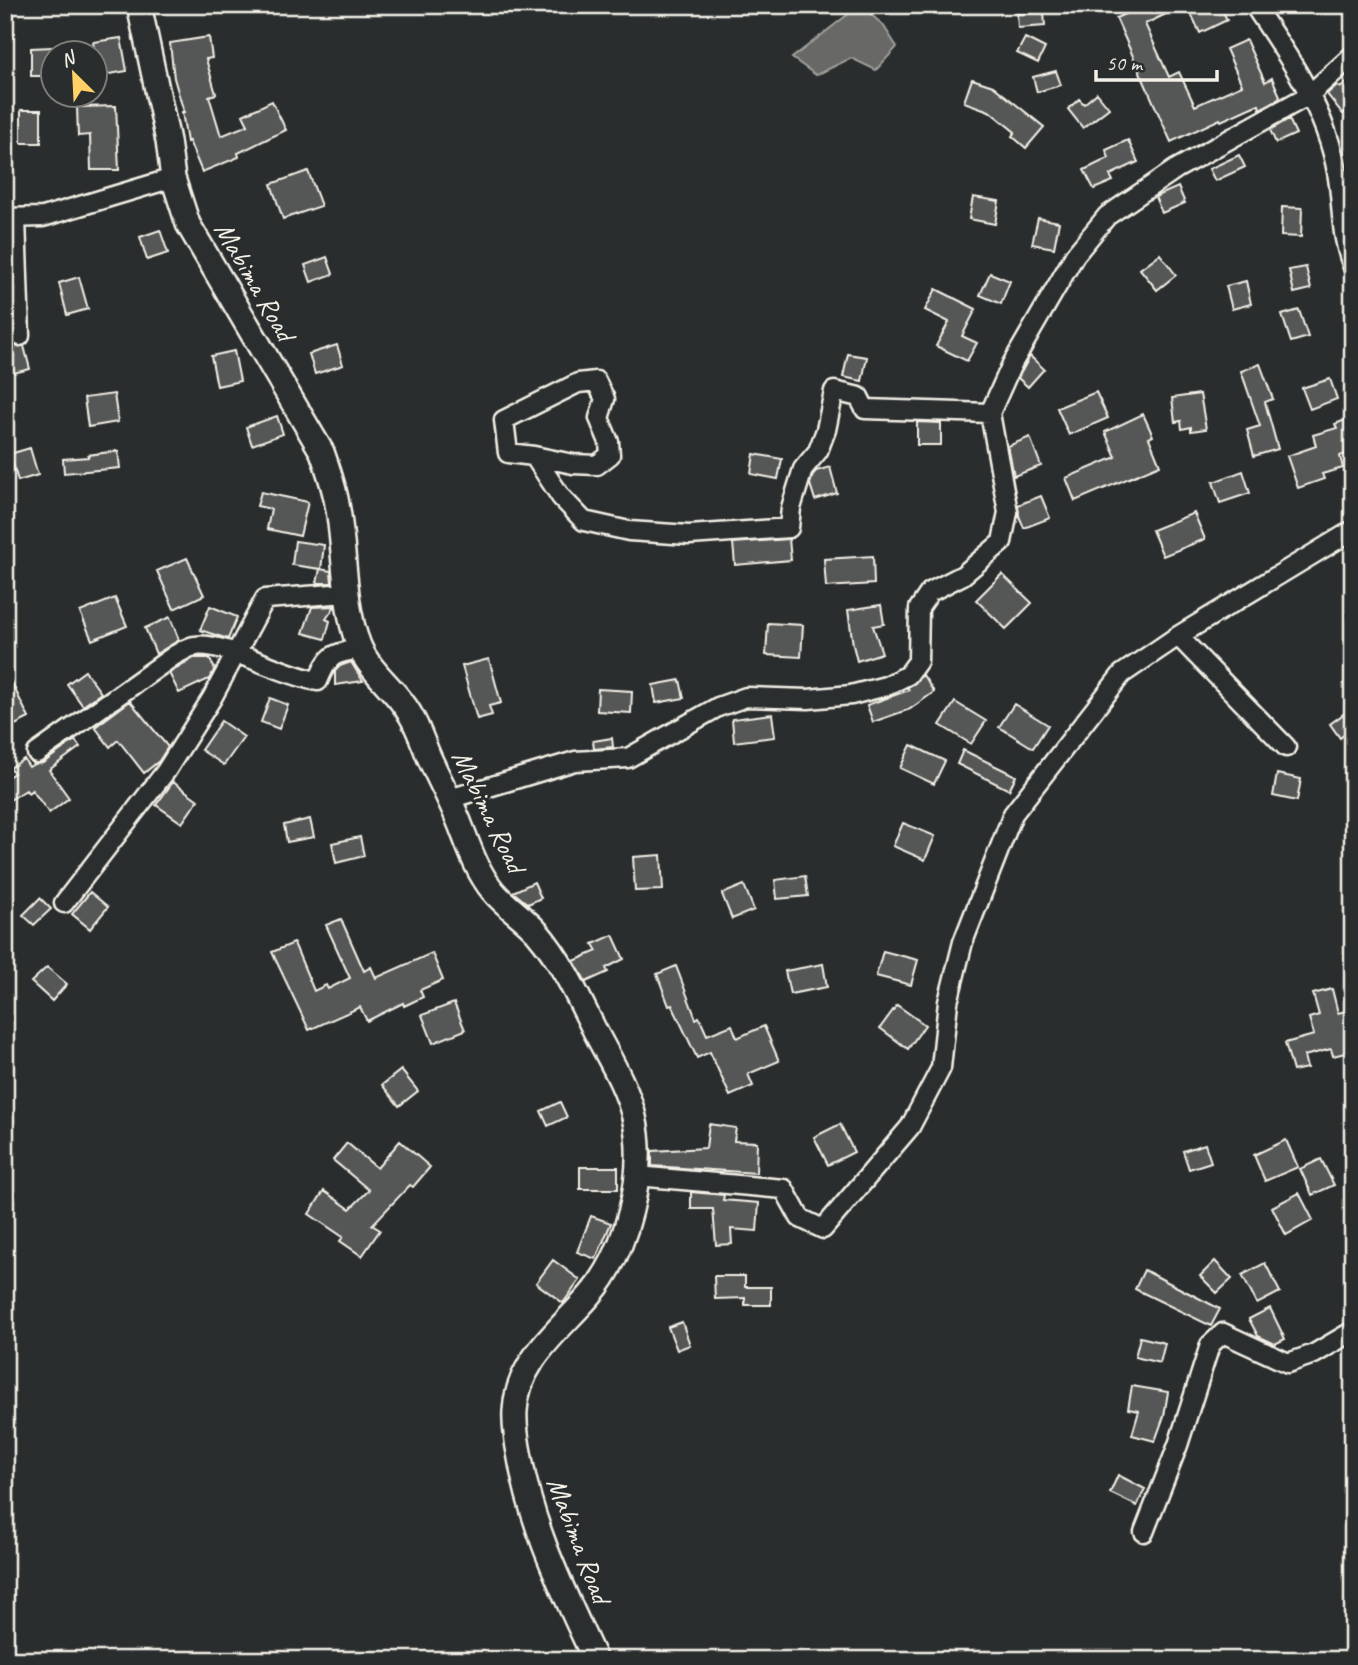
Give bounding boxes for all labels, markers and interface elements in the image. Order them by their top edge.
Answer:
north arrow [38,38,108,108]
scale bar [1096,38,1216,82]
text: N [57,45,81,73]
text: 50 m [1106,50,1144,76]
street label: Mabima Road [207,215,305,350]
street label: Mabima Road [444,744,535,882]
street label: Mabima Road [539,1472,620,1612]

